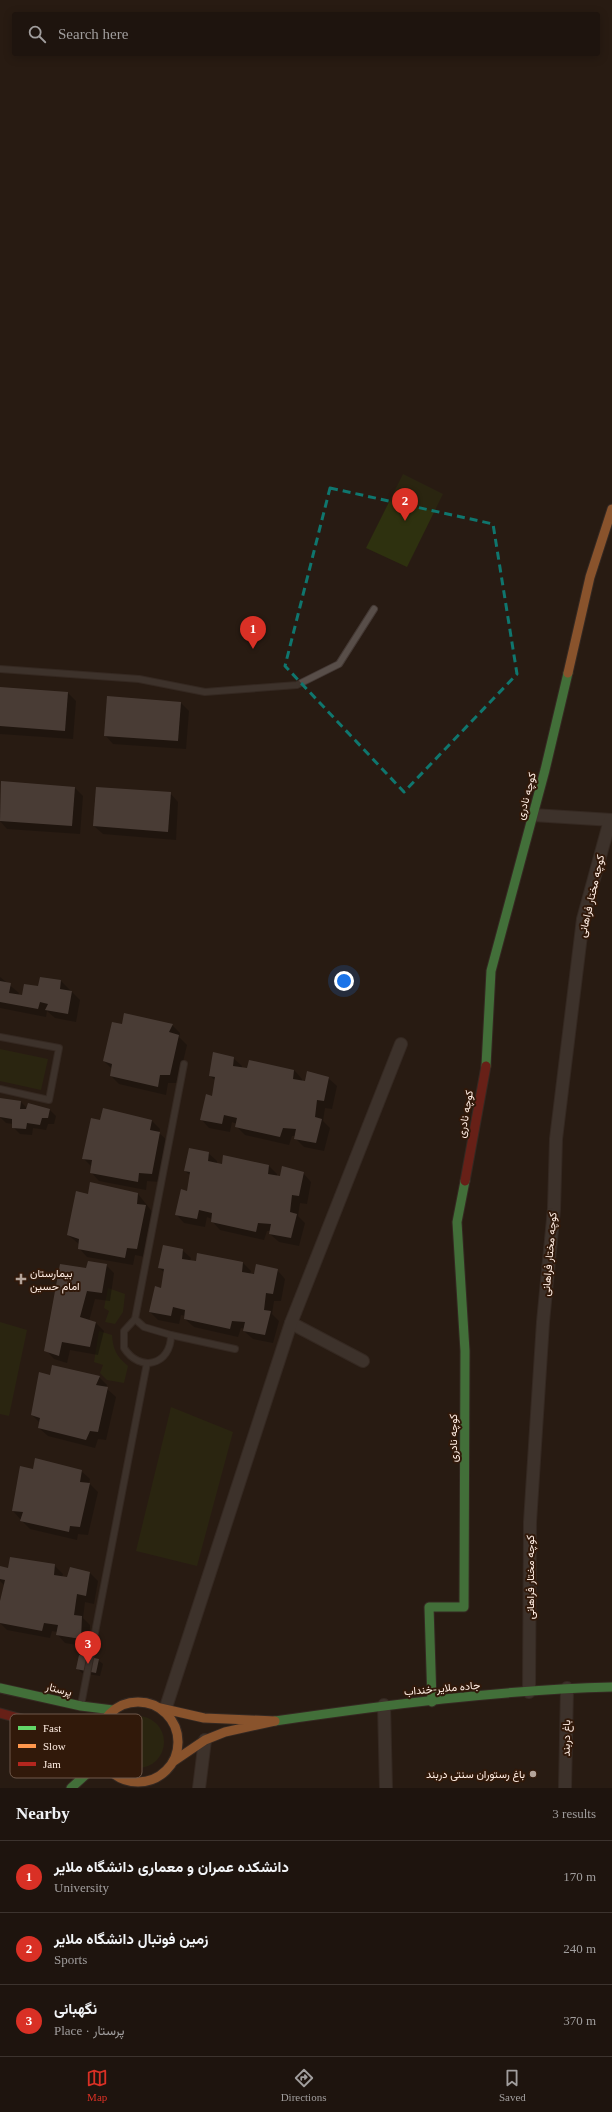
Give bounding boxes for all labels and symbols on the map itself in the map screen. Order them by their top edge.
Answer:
pin: 2 [392,488,418,521]
pin: 1 [240,616,266,649]
street label: کوچه نادری [514,771,540,821]
street label: کوچه مختار فراهانی [576,853,608,939]
your location [334,971,354,991]
street label: کوچه نادری [455,1089,477,1139]
street label: کوچه مختار فراهانی [539,1211,561,1297]
place label: بیمارستان امام حسین [30,1267,80,1294]
marker: بیمارستان امام حسین [15,1273,27,1285]
street label: کوچه نادری [447,1414,461,1462]
street label: کوچه مختار فراهانی [524,1535,538,1619]
pin: 3 [75,1631,101,1664]
street label: جاده ملایر-خنداب [403,1679,481,1698]
street label: پرستار [43,1680,74,1700]
legend [10,1714,142,1778]
street label: باغ دربند [560,1720,574,1757]
text: Fast [43,1722,61,1734]
text: Slow [43,1740,66,1752]
text: Jam [43,1758,61,1770]
place label: باغ رستوران سنتی دربند [426,1768,525,1782]
marker: باغ رستوران سنتی دربند [528,1769,538,1779]

